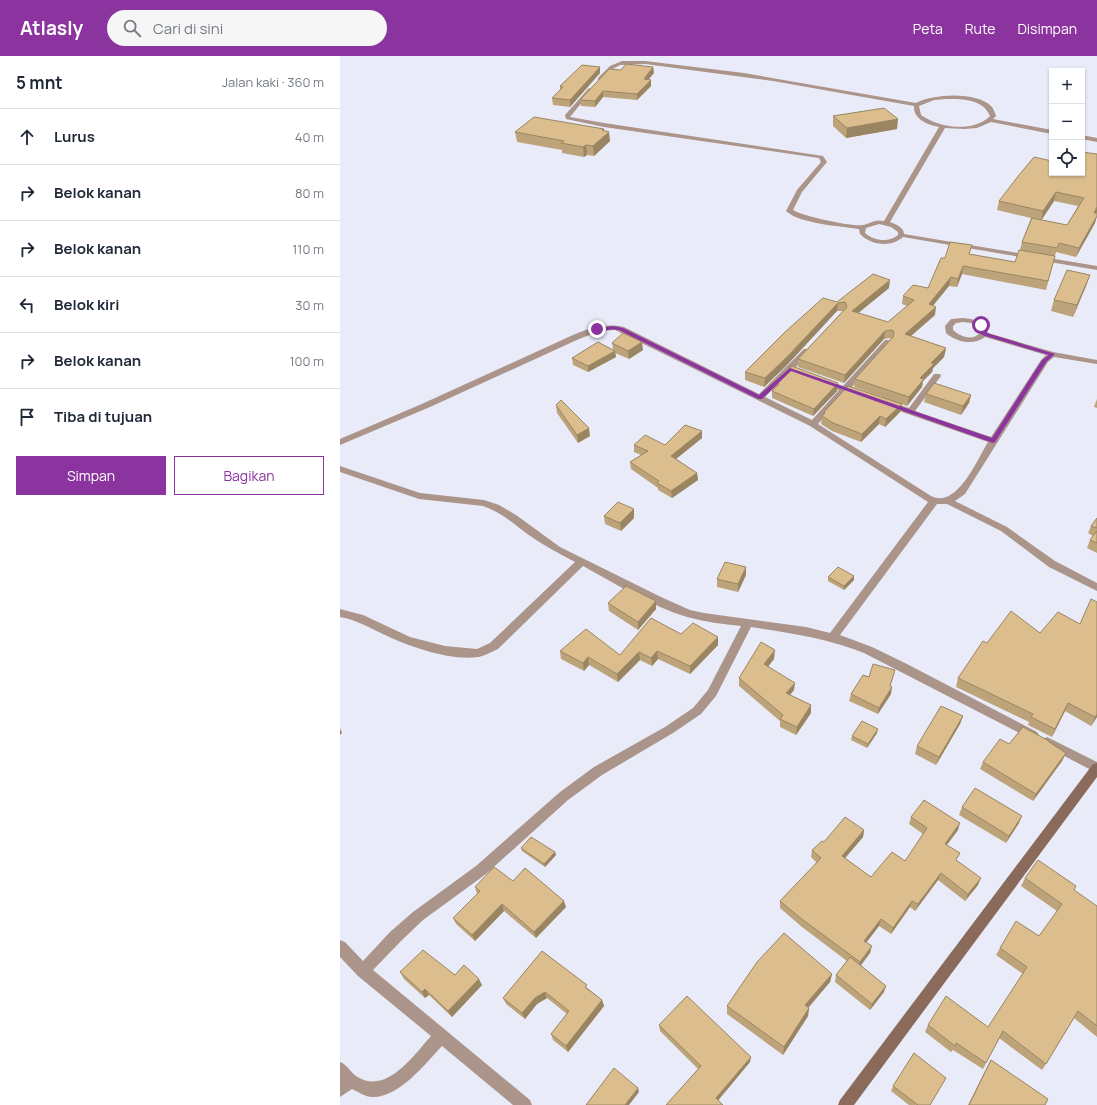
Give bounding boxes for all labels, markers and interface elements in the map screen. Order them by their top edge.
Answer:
search box [107,10,387,46]
text: Atlasly [20,15,83,41]
icon: search [121,17,143,39]
text: Cari di sini [153,18,223,39]
text: Peta [913,19,943,38]
text: Rute [965,19,995,38]
text: Disimpan [1017,19,1077,38]
map controls [1049,68,1085,176]
button: + [1049,68,1085,104]
text: 5 mnt [16,71,63,94]
text: Jalan kaki · 360 m [222,73,324,91]
button: − [1049,104,1085,140]
icon: ahead [16,126,38,148]
text: Lurus [54,126,95,147]
text: 40 m [295,128,324,146]
button: locate [1049,140,1085,176]
icon: right [16,182,38,204]
text: Belok kanan [54,182,141,203]
text: 80 m [295,184,324,202]
icon: right [16,238,38,260]
text: Belok kanan [54,238,141,259]
text: 110 m [292,240,324,258]
icon: left [16,294,38,316]
text: Belok kiri [54,294,120,315]
text: 30 m [295,296,324,314]
route start [972,316,990,334]
route end [588,320,606,338]
icon: right [16,350,38,372]
text: Belok kanan [54,350,141,371]
text: 100 m [289,352,324,370]
icon: arrive [16,406,38,428]
text: Tiba di tujuan [54,406,152,427]
button: Simpan [16,456,166,495]
button: Bagikan [174,456,324,495]

